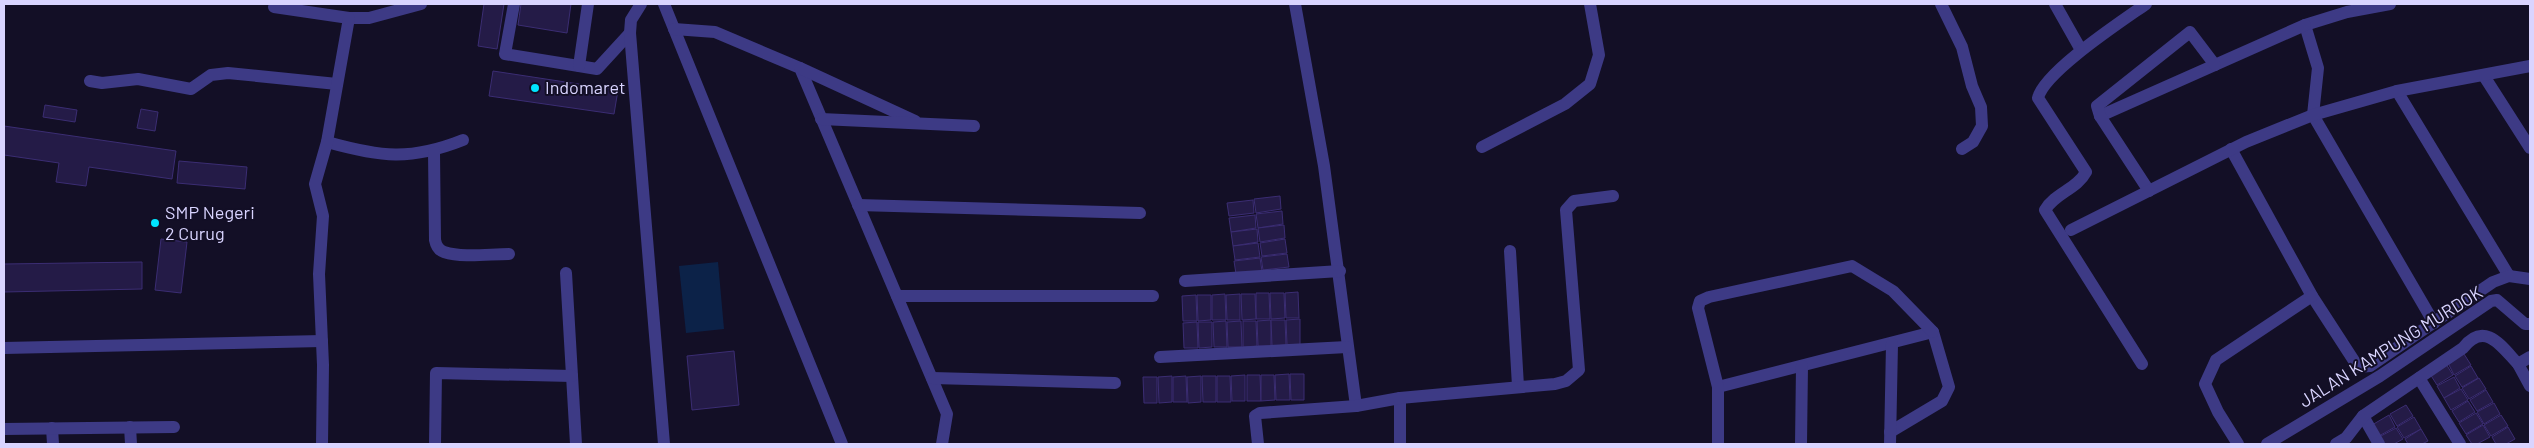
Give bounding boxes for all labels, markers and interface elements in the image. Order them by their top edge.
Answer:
place label: Indomaret [545,76,625,98]
marker: Indomaret [529,82,541,94]
place label: SMP Negeri 2 Curug [165,201,255,244]
marker: SMP Negeri 2 Curug [149,217,161,229]
street label: JALAN KAMPUNG MURDOK [2295,281,2486,412]

